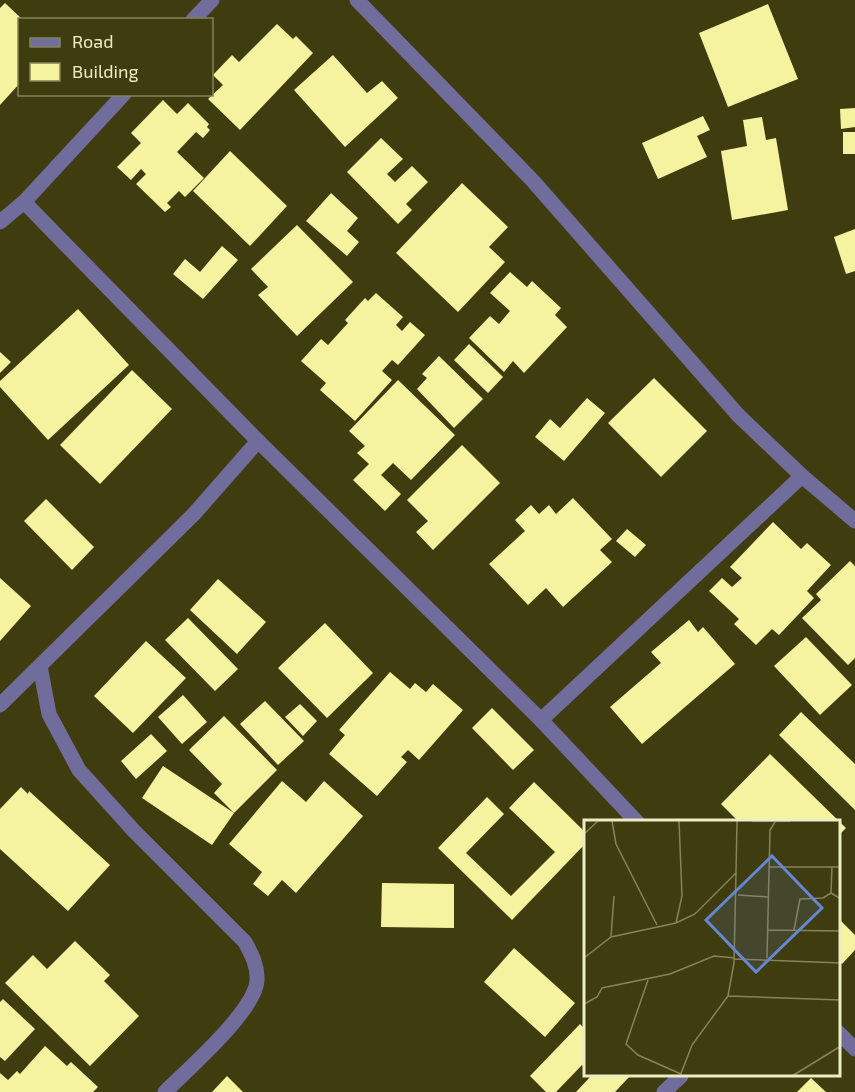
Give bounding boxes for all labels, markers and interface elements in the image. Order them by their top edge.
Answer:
legend [18,18,213,96]
text: Road [72,30,113,52]
text: Building [72,60,139,82]
inset map [584,820,840,1077]

